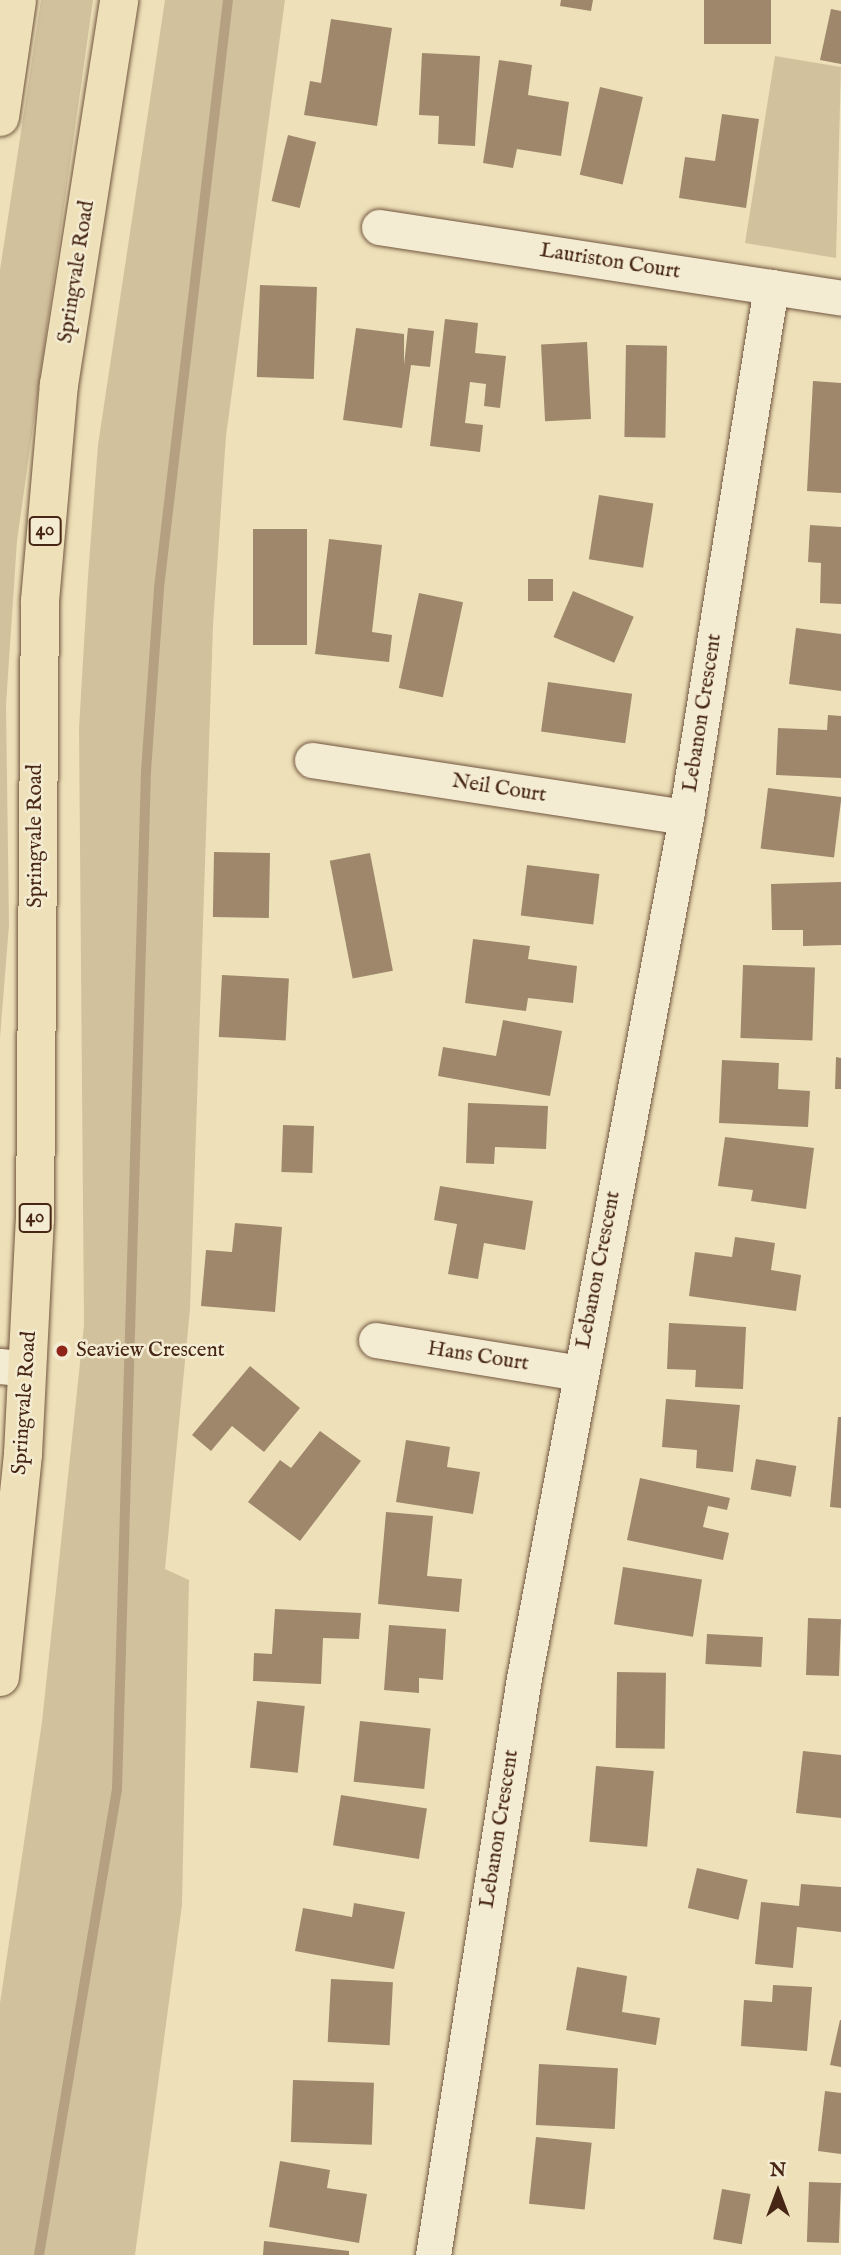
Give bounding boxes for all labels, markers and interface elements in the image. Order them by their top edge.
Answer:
street label: Springvale Road [53,199,101,345]
street label: Lauriston Court [538,238,682,286]
road number: 40 [28,516,62,546]
street label: Lebanon Crescent [678,632,728,794]
street label: Springvale Road [23,764,49,908]
street label: Neil Court [450,769,548,809]
street label: Lebanon Crescent [571,1189,627,1351]
road number: 40 [18,1202,52,1234]
street label: Springvale Road [7,1330,43,1476]
street label: Hans Court [425,1337,531,1377]
place label: Seaview Crescent [76,1338,225,1364]
marker: Seaview Crescent [54,1343,70,1359]
street label: Lebanon Crescent [475,1748,525,1910]
north arrow [743,2157,813,2227]
text: N [770,2159,786,2183]

